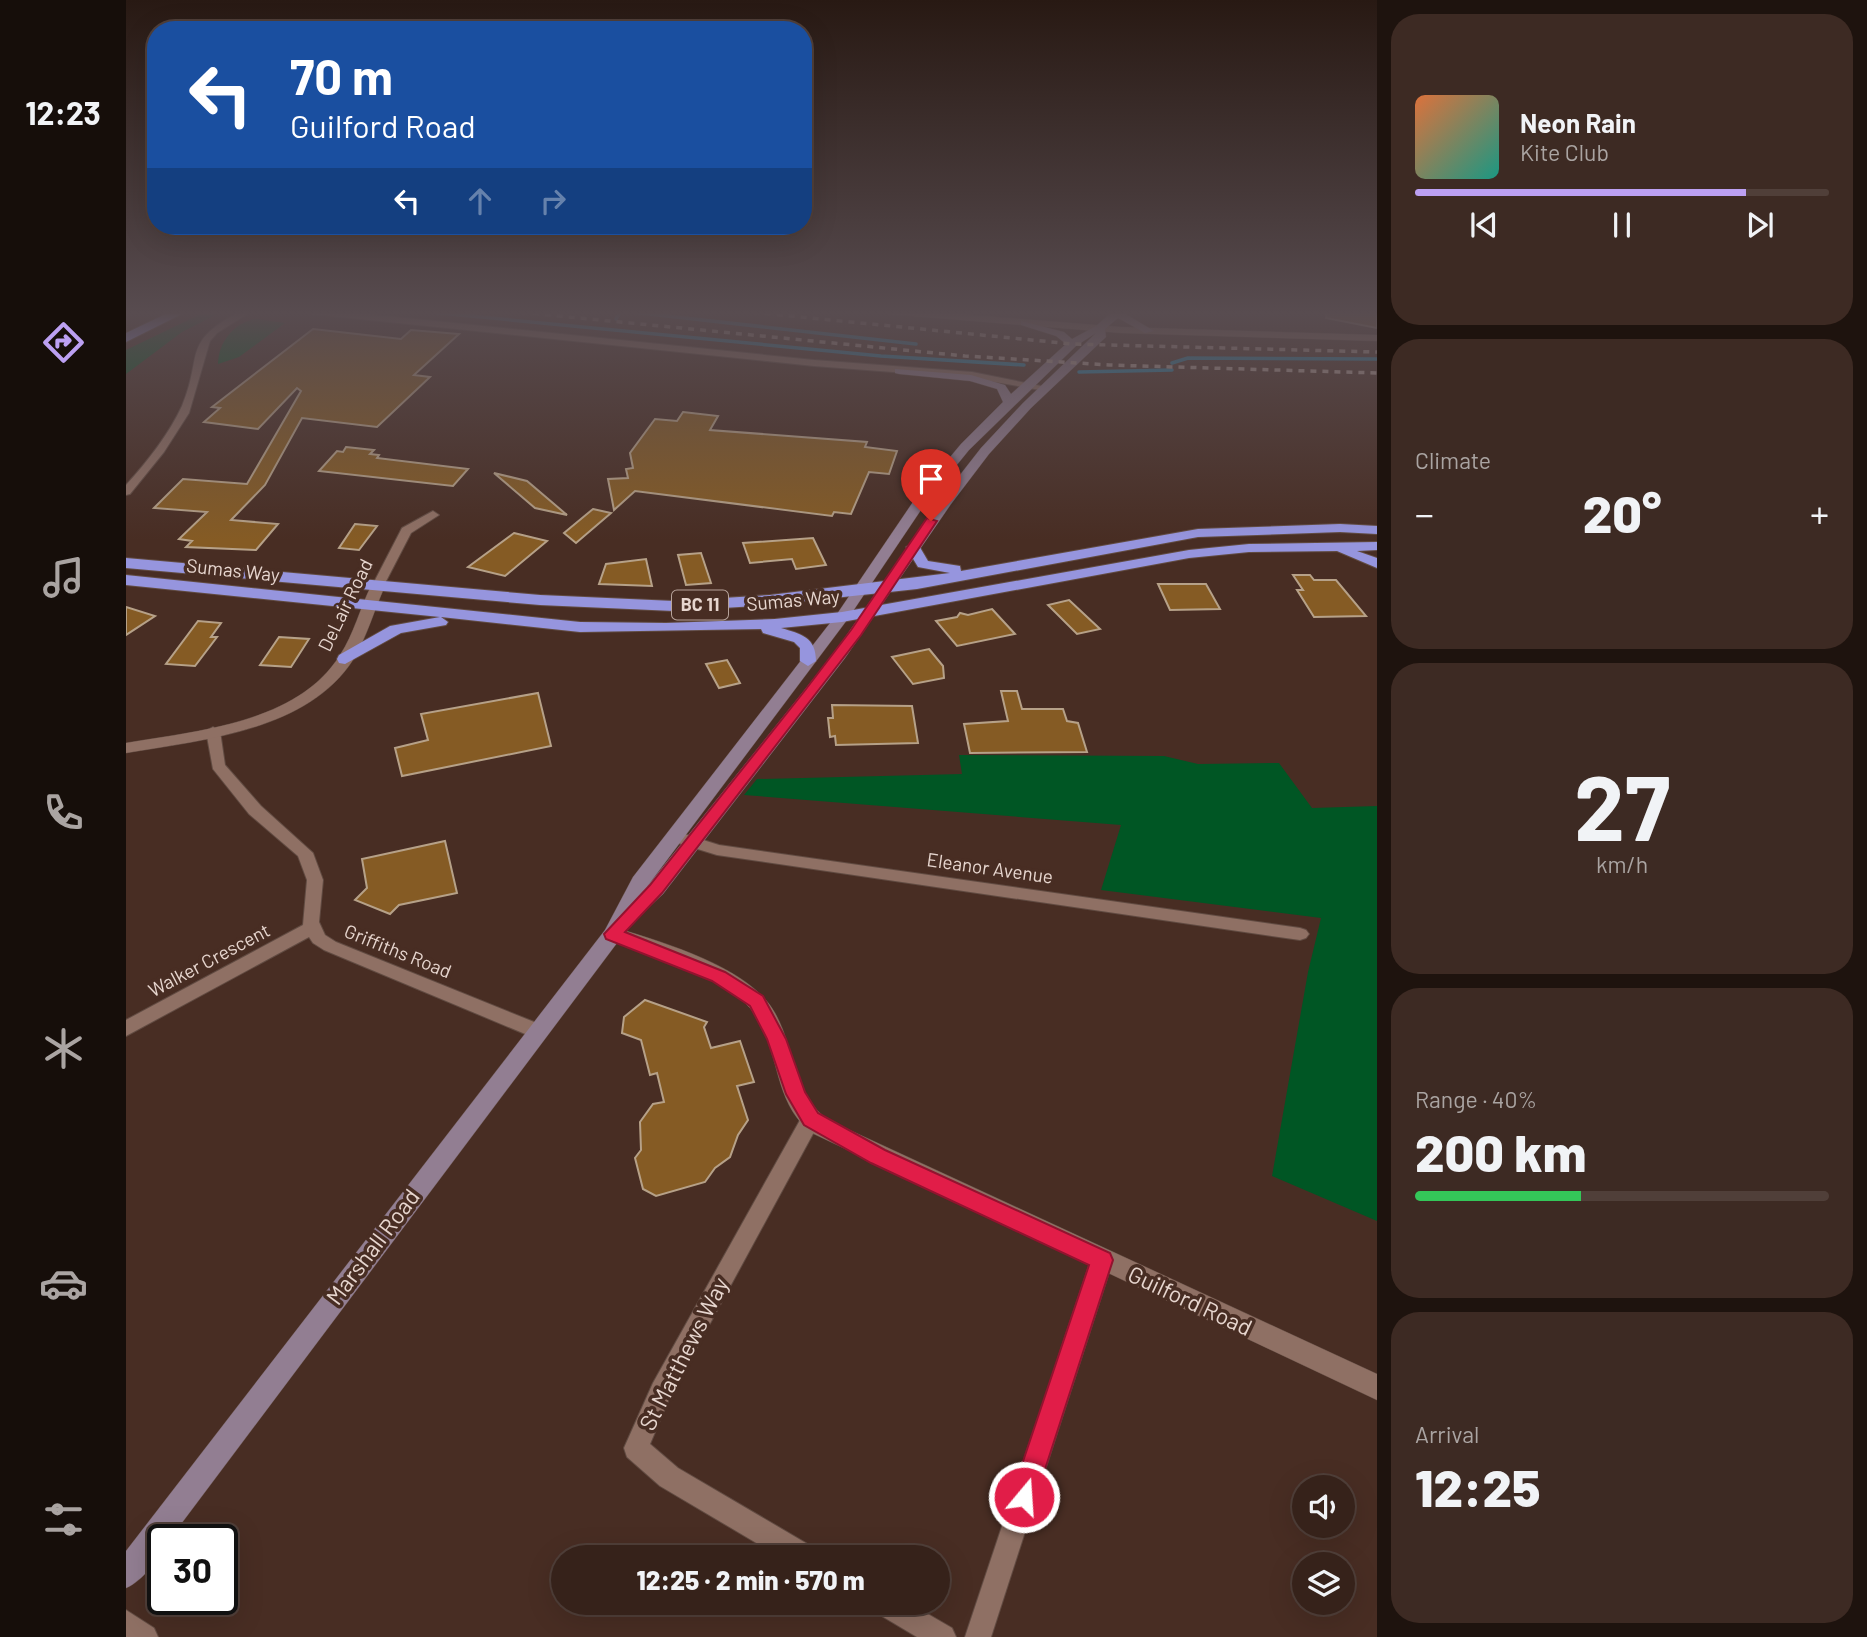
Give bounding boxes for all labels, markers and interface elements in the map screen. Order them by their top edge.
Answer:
text: 70 m [290,46,393,105]
icon: left [175,49,266,140]
text: 12:23 [25,93,101,131]
text: Guilford Road [290,106,476,144]
text: Neon Rain [1520,107,1636,138]
text: Kite Club [1520,138,1609,166]
icon: left [388,182,426,220]
icon: ahead [461,182,499,220]
icon: right [534,182,572,220]
icon: previous [1465,206,1503,244]
icon: pause [1603,206,1641,244]
icon: next [1741,206,1779,244]
icon: directions [39,318,88,367]
text: Climate [1415,446,1491,474]
pin [901,449,961,521]
icon: arrive [912,460,950,498]
text: 20° [1583,481,1661,543]
text: − [1415,490,1434,536]
text: + [1810,490,1829,536]
icon: music [39,553,88,602]
street label: Sumas Way [185,553,281,586]
street label: DeLair Road [312,555,377,655]
street label: Sumas Way [745,584,841,615]
road number: BC 11 [672,590,728,620]
text: 27 [1574,750,1670,859]
icon: phone [39,788,88,837]
street label: Eleanor Avenue [926,847,1055,888]
text: km/h [1596,850,1648,878]
street label: Walker Crescent [144,918,274,1001]
street label: Griffiths Road [341,919,455,982]
icon: climate [39,1024,88,1073]
text: Range · 40% [1415,1085,1537,1113]
text: 200 km [1415,1120,1586,1182]
street label: Marshall Road [320,1183,425,1310]
icon: car [39,1259,88,1308]
street label: Guilford Road [1124,1259,1257,1341]
street label: St Matthews Way [632,1272,734,1435]
text: Arrival [1415,1420,1479,1448]
text: 12:25 [1415,1455,1540,1517]
position arrow [987,1460,1061,1534]
map controls [1292,1475,1355,1615]
button: sound [1292,1475,1355,1538]
icon: filters [39,1495,88,1544]
speed limit sign: 30 [147,1524,238,1615]
button: layers [1292,1552,1355,1615]
text: 12:25 · 2 min · 570 m [636,1564,865,1595]

